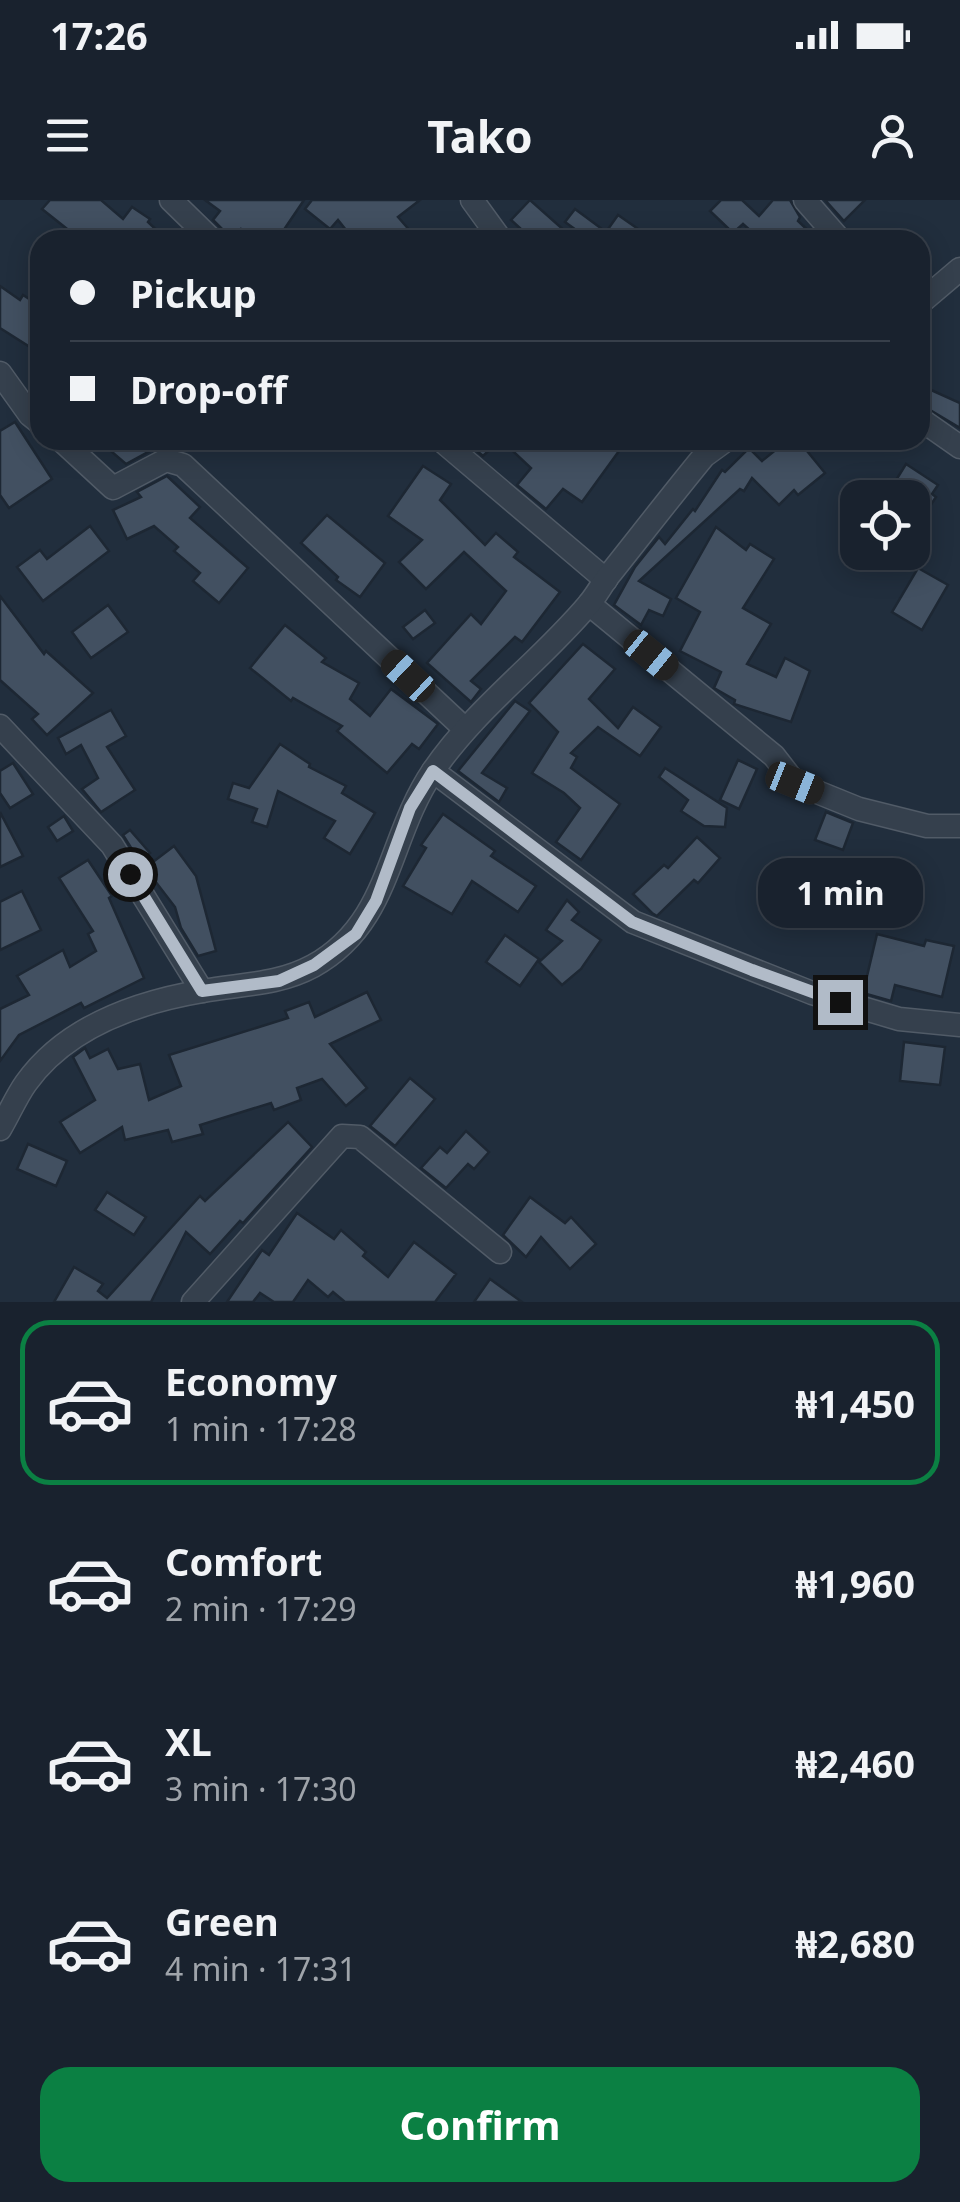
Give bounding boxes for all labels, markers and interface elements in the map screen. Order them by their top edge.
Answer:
text: 17:26 [50,9,148,61]
text: Tako [427,105,533,166]
icon: menu [40,108,95,163]
icon: person [865,108,920,163]
text: Pickup [130,267,257,319]
text: Drop-off [130,363,287,415]
map controls [840,480,930,570]
button: locate [840,480,930,570]
car [618,624,684,686]
car [376,645,440,707]
car [762,758,828,808]
route start [108,852,153,897]
callout: 1 min [758,857,922,927]
text: 1 min [796,871,885,914]
route end [818,980,863,1025]
text: Economy [165,1355,337,1407]
icon: car [45,1358,135,1448]
text: ₦1,450 [795,1377,915,1429]
text: 1 min · 17:28 [165,1407,357,1450]
text: Comfort [165,1535,322,1587]
icon: car [45,1538,135,1628]
text: ₦1,960 [795,1557,915,1609]
text: 2 min · 17:29 [165,1587,357,1630]
text: XL [165,1715,212,1767]
icon: car [45,1718,135,1808]
text: ₦2,460 [795,1737,915,1789]
text: 3 min · 17:30 [165,1767,357,1810]
text: Green [165,1895,279,1947]
icon: car [45,1898,135,1988]
text: ₦2,680 [795,1917,915,1969]
text: 4 min · 17:31 [165,1947,357,1990]
button: Confirm [40,2067,920,2182]

